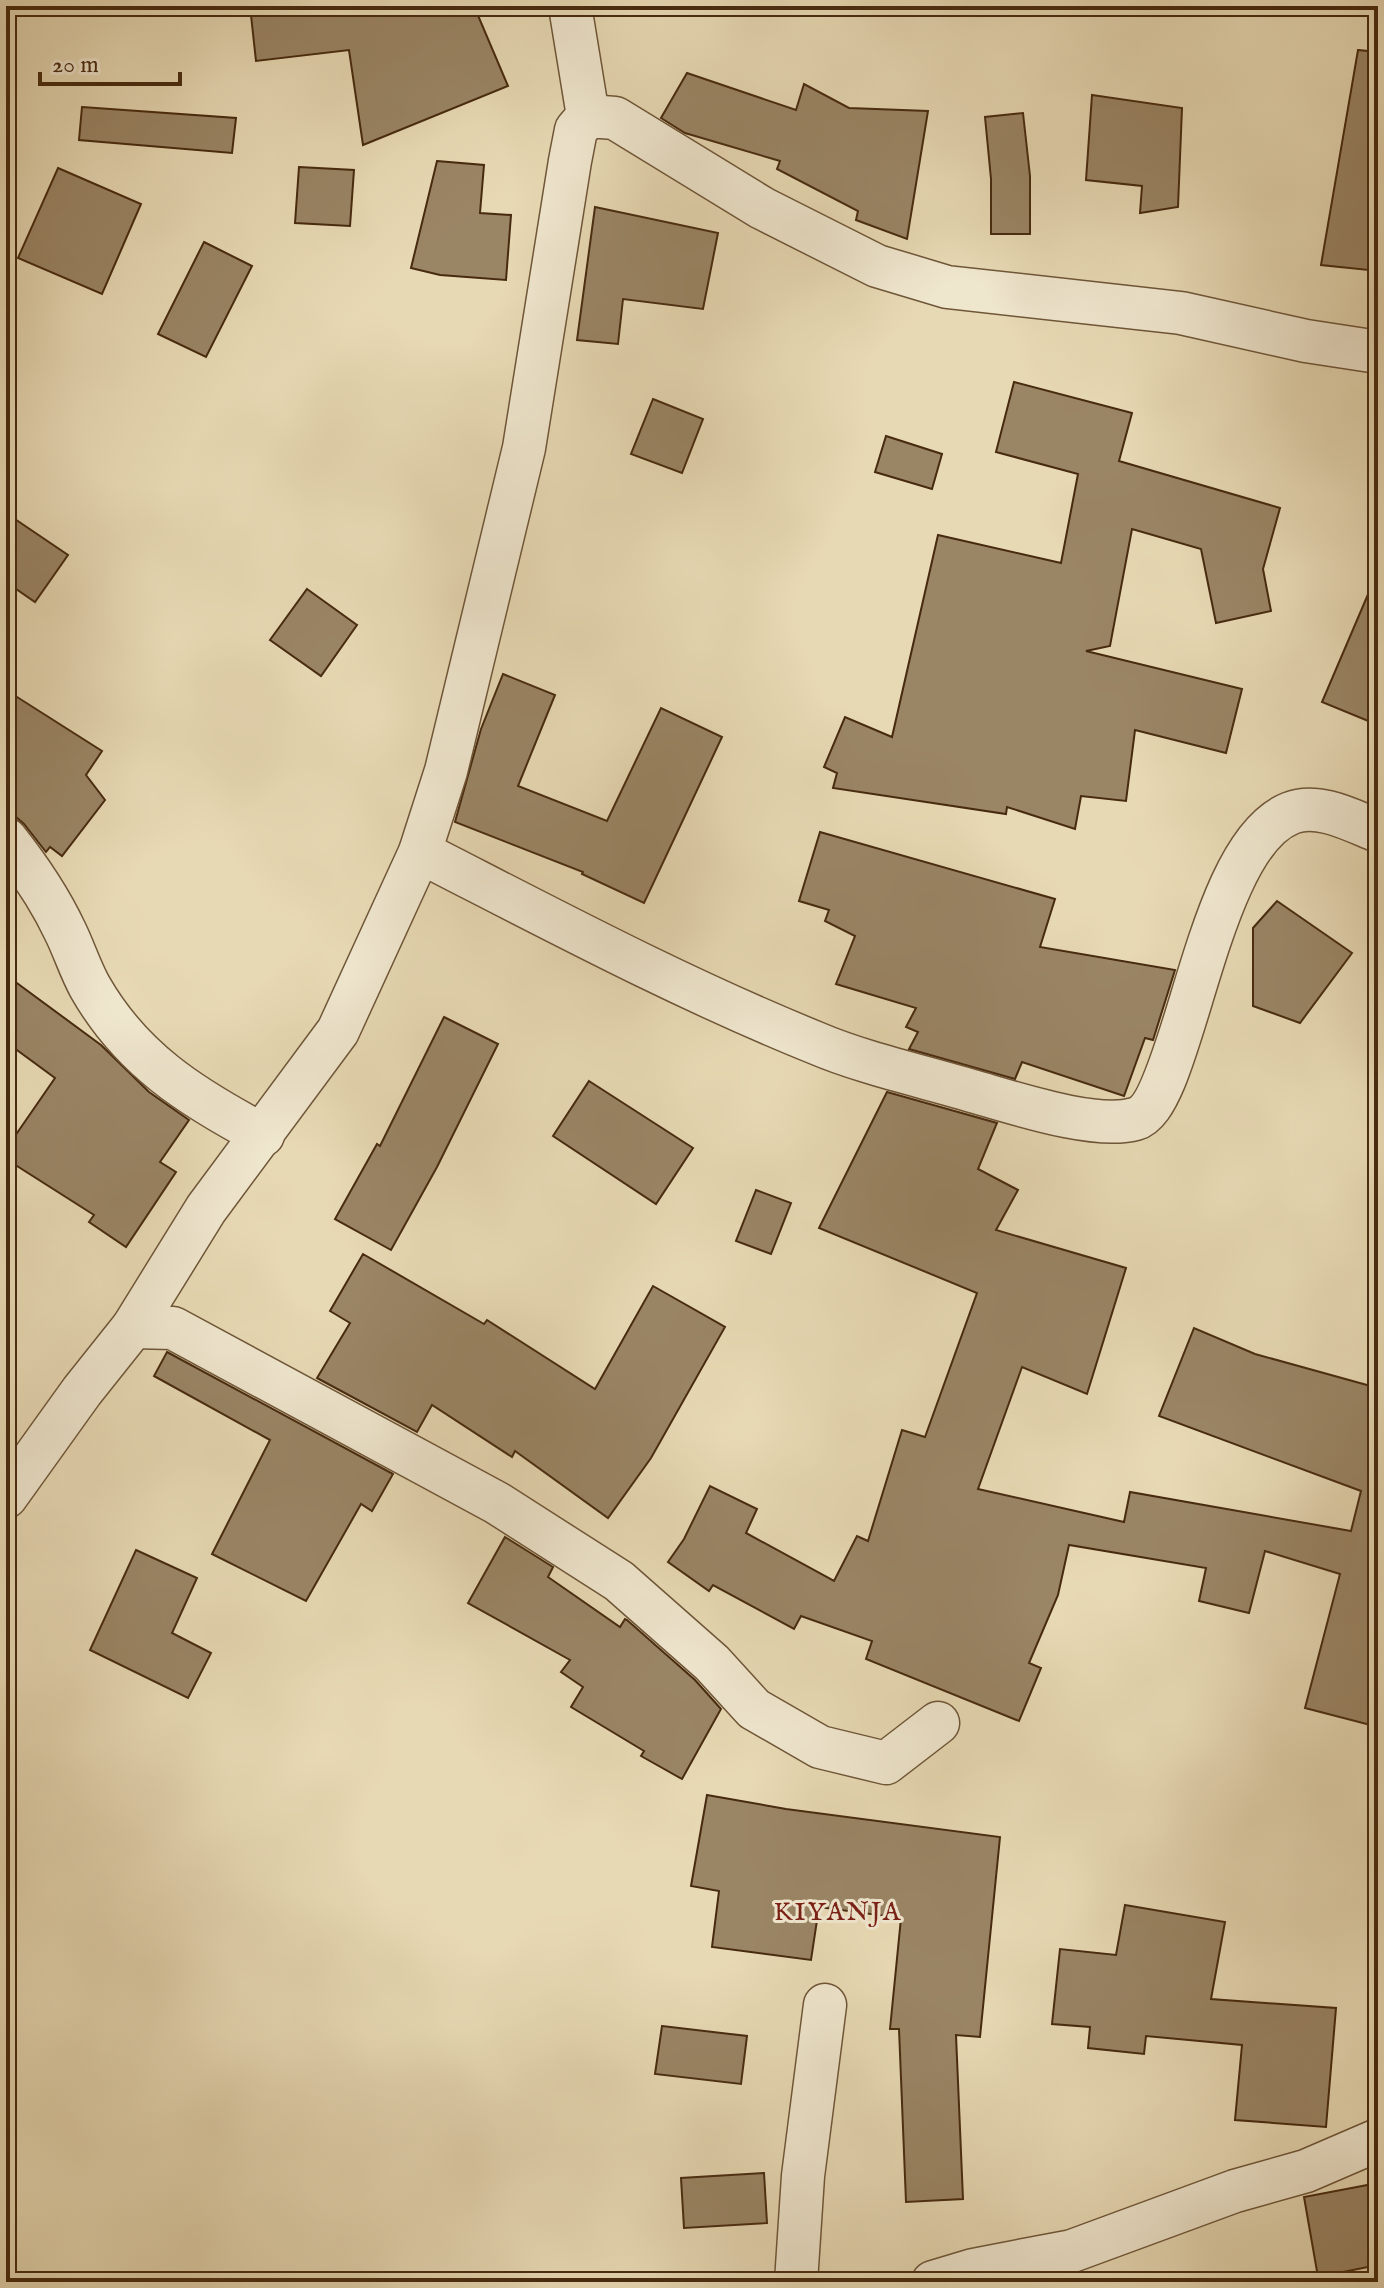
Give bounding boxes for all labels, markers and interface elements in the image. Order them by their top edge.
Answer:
scale bar [40,36,180,86]
text: 20 m [52,50,99,81]
district label: KIYANJA [774,1896,902,1929]

